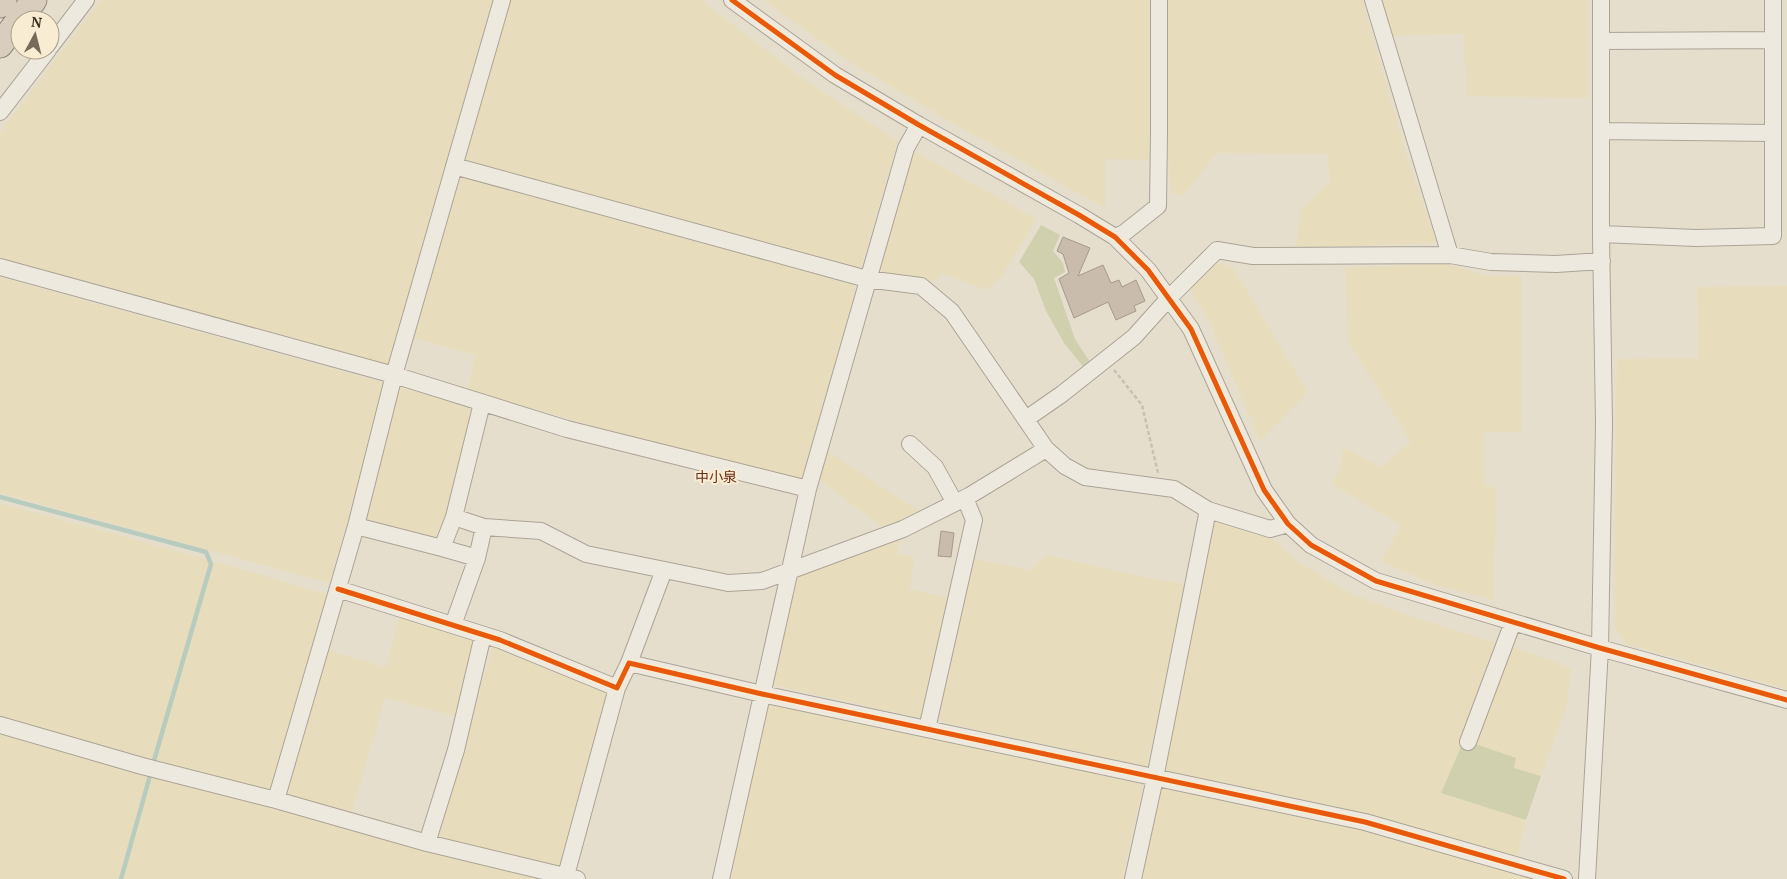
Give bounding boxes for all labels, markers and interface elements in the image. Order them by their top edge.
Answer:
north arrow [10,10,60,60]
text: N [30,12,43,32]
district label: 中小泉 [695,467,737,486]

